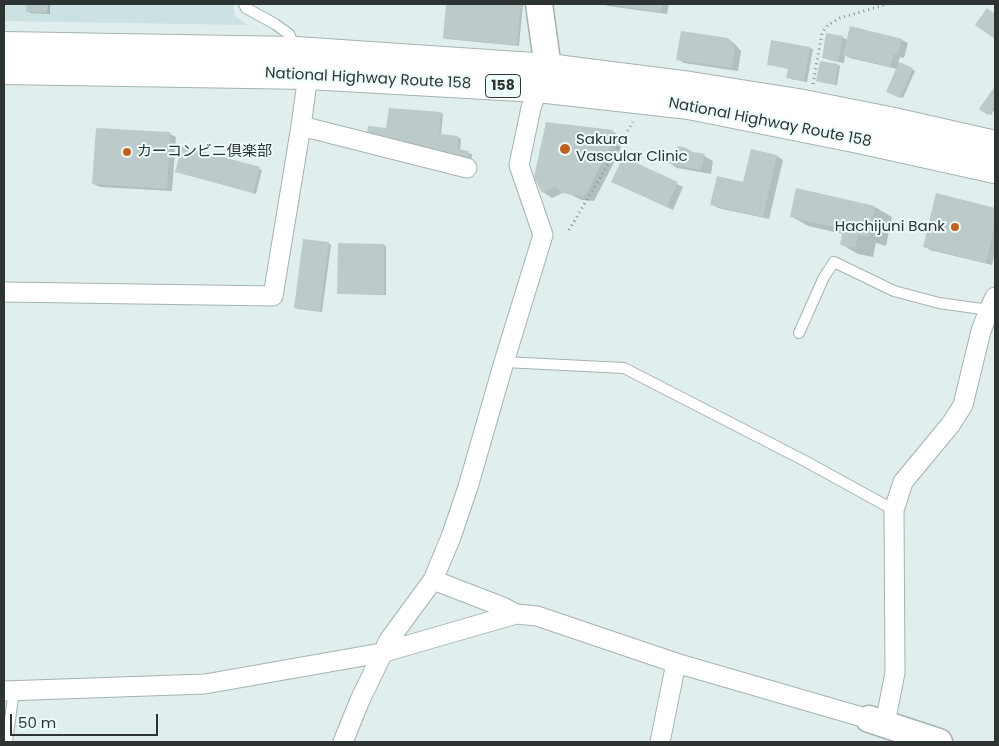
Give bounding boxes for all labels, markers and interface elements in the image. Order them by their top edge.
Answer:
street label: National Highway Route 158 [265,65,471,93]
road number: 158 [486,74,520,98]
street label: National Highway Route 158 [667,94,873,152]
place label: Sakura Vascular Clinic [576,131,688,166]
marker: Sakura Vascular Clinic [558,142,572,156]
place label: カーコンビニ倶楽部 [137,143,272,161]
marker: カーコンビニ倶楽部 [121,146,133,158]
place label: Hachijuni Bank [835,218,945,236]
marker: Hachijuni Bank [949,221,961,233]
scale bar [12,704,160,736]
text: 50 m [18,712,56,733]

